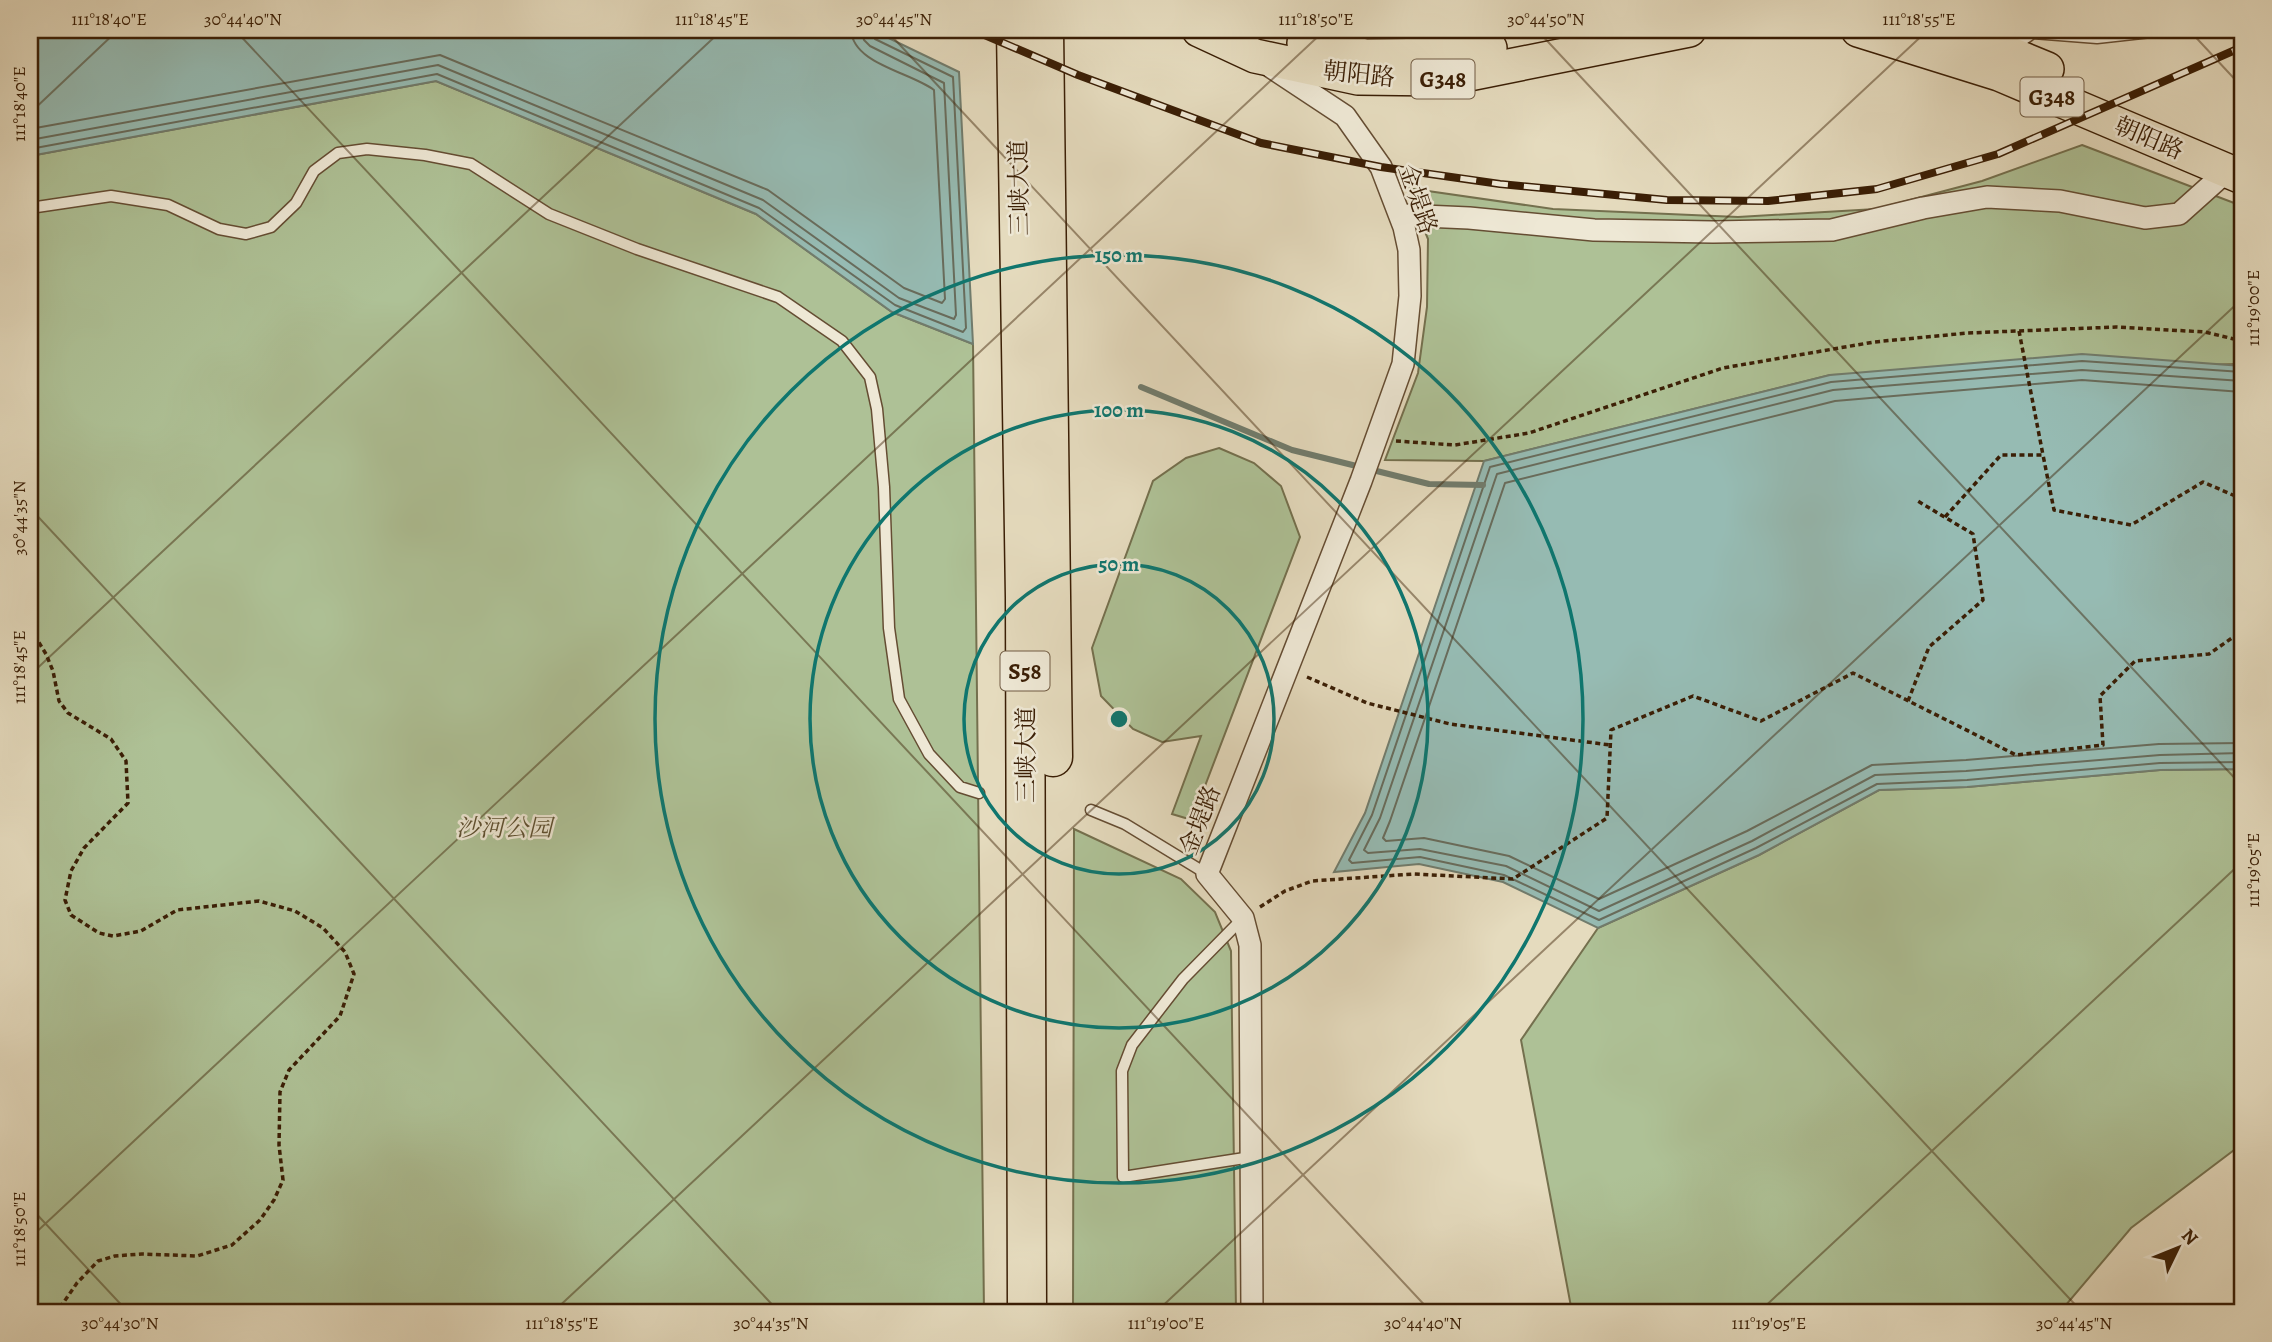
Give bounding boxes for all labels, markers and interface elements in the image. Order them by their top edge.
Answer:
text: 111°18'40"E [71,7,147,31]
text: 30°44'40"N [204,7,282,31]
text: 111°18'45"E [675,7,749,31]
text: 30°44'45"N [856,7,932,31]
text: 111°18'50"E [1278,7,1354,31]
text: 30°44'50"N [1507,7,1585,31]
text: 111°18'55"E [1882,7,1956,31]
street label: 朝阳路 [1322,54,1396,94]
road number: G348 [1412,60,1474,99]
text: 111°18'40"E [7,66,31,142]
road number: G348 [2021,78,2084,116]
street label: 朝阳路 [2110,109,2188,167]
street label: 三峡大道 [1002,140,1036,236]
street label: 金堤路 [1391,160,1445,238]
text: 150 m [1095,241,1144,269]
text: 111°19'00"E [2241,270,2265,346]
text: 100 m [1094,396,1144,424]
text: 30°44'35"N [7,480,31,556]
text: 50 m [1099,550,1140,578]
text: 111°18'45"E [7,630,31,704]
road number: S58 [1000,652,1050,691]
street label: 三峡大道 [1010,707,1042,803]
centre of rings [1107,707,1131,731]
street label: 金堤路 [1172,781,1228,859]
park label: 沙河公园 [456,812,556,844]
text: 111°19'05"E [2241,833,2265,907]
text: 111°18'50"E [7,1191,31,1267]
north arrow [2142,1212,2212,1282]
text: N [2175,1223,2204,1251]
text: 30°44'30"N [81,1311,159,1335]
text: 111°18'55"E [525,1311,599,1335]
text: 30°44'35"N [733,1311,809,1335]
text: 111°19'00"E [1128,1311,1204,1335]
text: 30°44'40"N [1384,1311,1462,1335]
text: 111°19'05"E [1732,1311,1806,1335]
text: 30°44'45"N [2036,1311,2112,1335]

